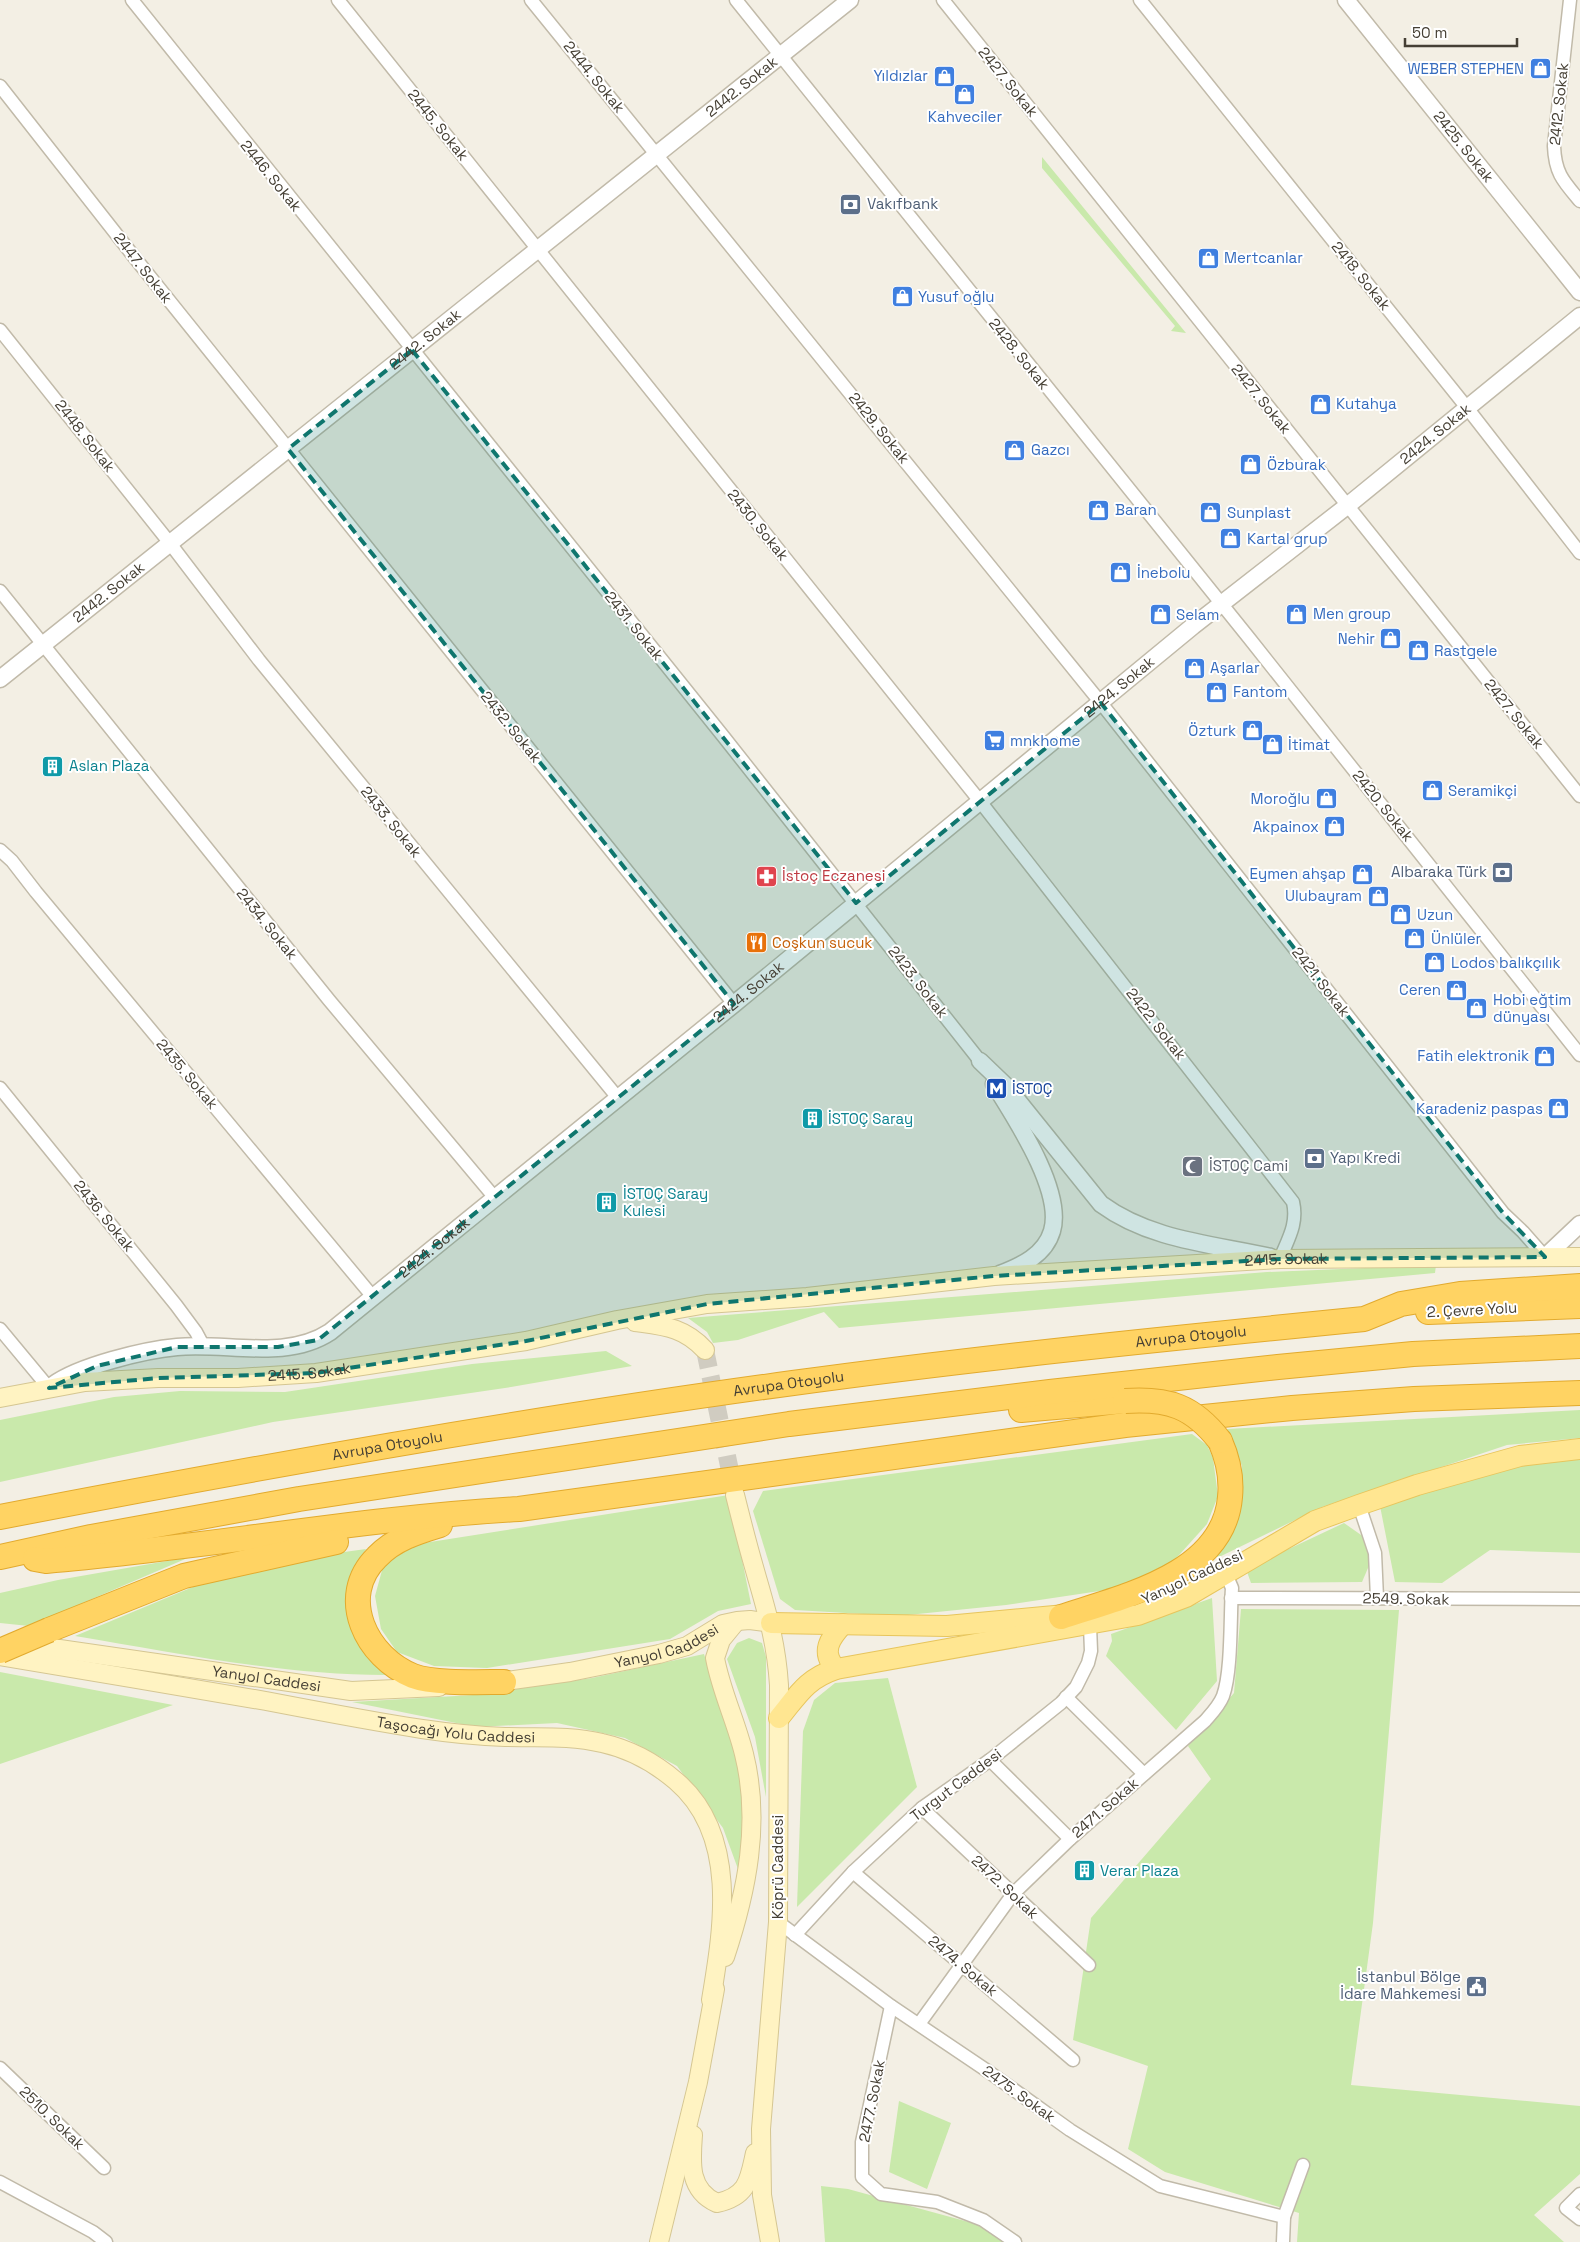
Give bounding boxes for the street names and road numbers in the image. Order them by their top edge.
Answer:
street label: 2444. Sokak [560,37,629,116]
street label: 2427. Sokak [974,43,1042,121]
street label: 2442. Sokak [701,52,781,121]
street label: 2412. Sokak [1545,62,1572,146]
street label: 2445. Sokak [404,85,473,164]
street label: 2425. Sokak [1430,107,1498,186]
street label: 2446. Sokak [237,136,306,215]
street label: 2447. Sokak [110,229,177,307]
street label: 2418. Sokak [1328,237,1395,314]
street label: 2442. Sokak [385,305,465,374]
street label: 2428. Sokak [985,314,1054,393]
street label: 2427. Sokak [1227,360,1295,438]
street label: 2429. Sokak [845,388,914,467]
street label: 2448. Sokak [51,396,120,476]
street label: 2424. Sokak [1396,399,1474,468]
street label: 2430. Sokak [724,485,793,564]
street label: 2442. Sokak [68,557,148,626]
street label: 2431. Sokak [601,587,668,664]
street label: 2424. Sokak [1079,652,1158,721]
street label: 2427. Sokak [1480,675,1548,753]
street label: 2432. Sokak [477,687,546,766]
street label: 2420. Sokak [1349,766,1418,845]
street label: 2433. Sokak [357,782,426,861]
street label: 2434. Sokak [233,884,302,963]
street label: 2423. Sokak [884,942,952,1022]
street label: 2421. Sokak [1288,943,1355,1020]
street label: 2424. Sokak [709,957,788,1026]
street label: 2422. Sokak [1122,984,1190,1064]
street label: 2435. Sokak [152,1035,222,1113]
street label: 2436. Sokak [70,1176,139,1255]
street label: 2424. Sokak [394,1212,473,1282]
street label: 2415. Sokak [1244,1249,1328,1270]
street label: 2. Çevre Yolu [1426,1298,1518,1321]
street label: Avrupa Otoyolu [1134,1321,1247,1351]
street label: 2415. Sokak [267,1358,352,1385]
street label: Avrupa Otoyolu [732,1366,845,1400]
street label: Avrupa Otoyolu [331,1427,444,1464]
street label: Yanyol Caddesi [1138,1545,1245,1608]
street label: 2549. Sokak [1363,1588,1450,1609]
street label: Yanyol Caddesi [613,1619,722,1672]
street label: Yanyol Caddesi [211,1661,322,1696]
street label: Taşocağı Yolu Caddesi [375,1712,535,1746]
street label: Turgut Caddesi [906,1744,1005,1825]
street label: 2471. Sokak [1067,1773,1142,1842]
street label: Köprü Caddesi [768,1815,787,1919]
street label: 2472. Sokak [968,1851,1043,1923]
street label: 2474. Sokak [925,1931,1002,2000]
street label: 2477. Sokak [854,2058,889,2144]
street label: 2475. Sokak [979,2061,1059,2126]
street label: 2510. Sokak [16,2082,89,2154]

